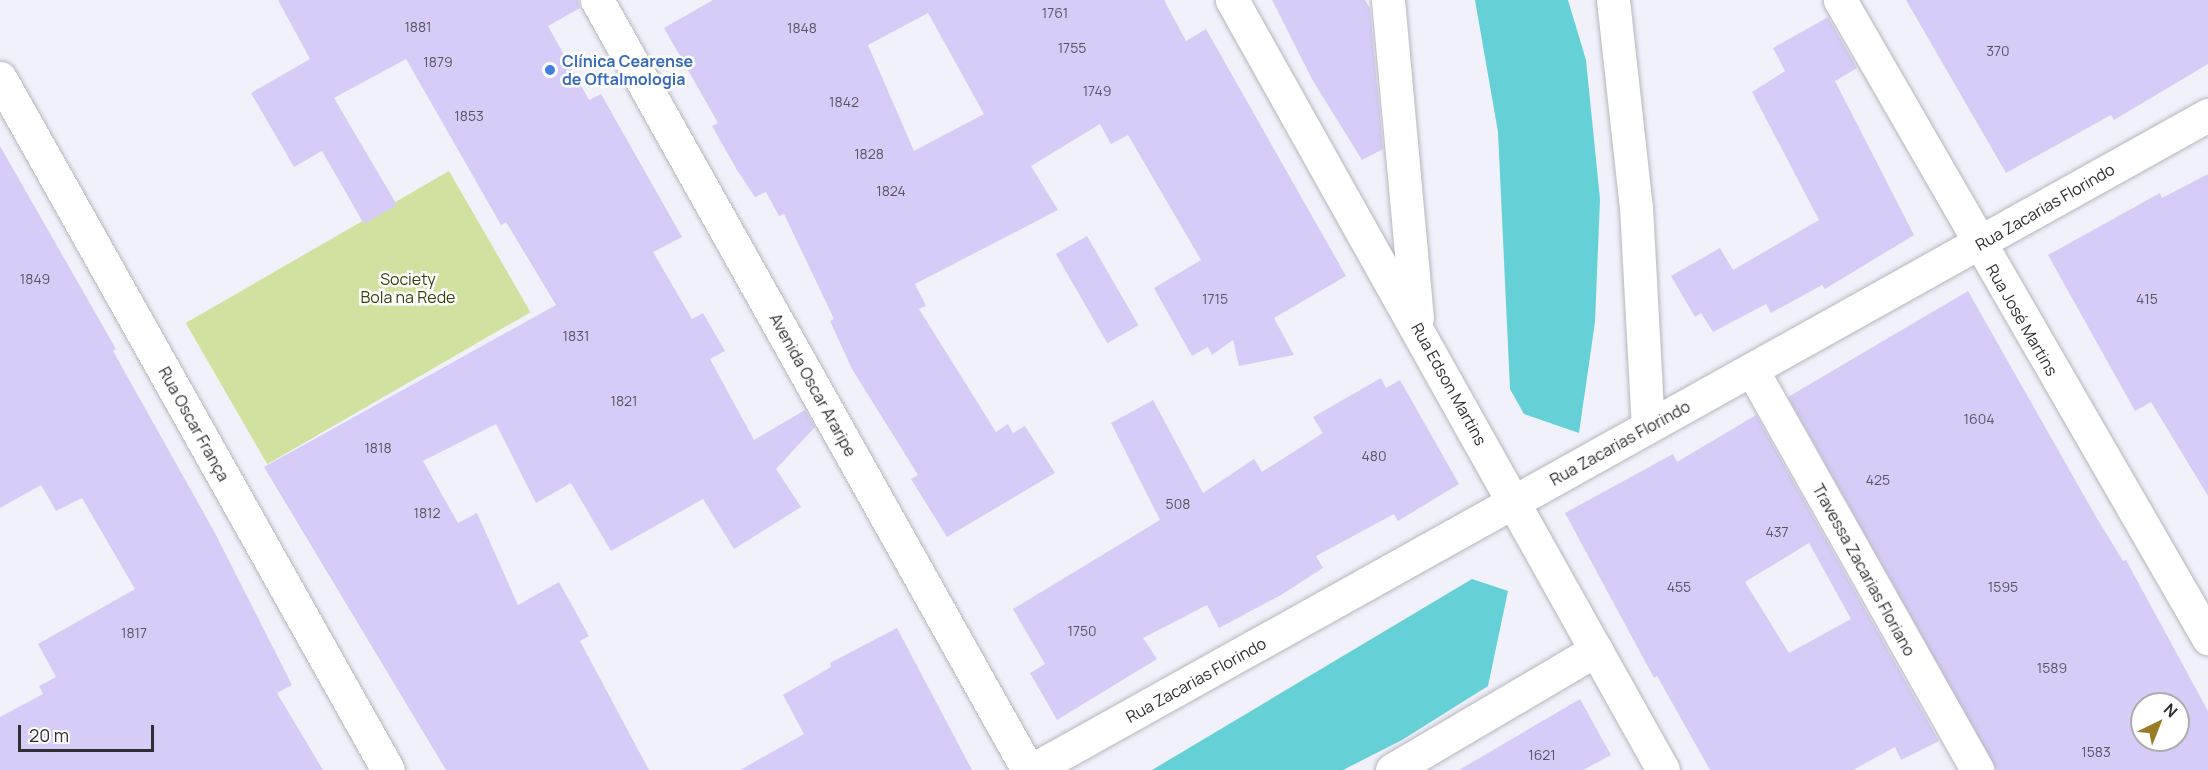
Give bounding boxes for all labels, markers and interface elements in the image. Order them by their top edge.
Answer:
house number: 1761 [1042,5,1068,21]
house number: 1881 [404,19,432,35]
house number: 1848 [787,20,817,36]
house number: 1755 [1058,40,1086,56]
house number: 370 [1986,43,2010,59]
place label: Clínica Cearense de Oftalmologia [562,51,693,89]
house number: 1879 [423,54,453,70]
marker: Clínica Cearense de Oftalmologia [543,63,557,77]
house number: 1749 [1083,83,1111,99]
house number: 1842 [829,94,859,110]
house number: 1853 [454,108,484,124]
house number: 1828 [854,146,884,162]
street label: Rua Zacarias Florindo [1972,159,2118,255]
house number: 1824 [876,183,906,199]
street label: Rua José Martins [1982,261,2062,379]
park label: Society Bola na Rede [361,269,455,307]
house number: 1849 [20,271,50,287]
house number: 1715 [1202,291,1228,307]
house number: 415 [2136,291,2158,307]
street label: Avenida Oscar Araripe [766,310,860,460]
street label: Rua Edson Martins [1407,319,1491,449]
house number: 1831 [563,328,589,344]
street label: Rua Oscar França [155,363,233,485]
house number: 1821 [610,393,638,409]
street label: Rua Zacarias Florindo [1547,396,1693,490]
house number: 1604 [1964,411,1994,427]
house number: 1818 [364,440,392,456]
house number: 480 [1362,448,1386,464]
house number: 425 [1866,472,1890,488]
street label: Travessa Zacarias Floriano [1809,481,1919,659]
house number: 508 [1166,496,1190,512]
house number: 1812 [413,505,441,521]
house number: 437 [1765,524,1789,540]
house number: 455 [1667,579,1691,595]
house number: 1595 [1988,579,2018,595]
house number: 1750 [1067,623,1097,639]
house number: 1817 [121,625,147,641]
street label: Rua Zacarias Florindo [1123,633,1269,727]
house number: 1589 [2037,660,2067,676]
north arrow [2130,692,2190,752]
text: N [2159,698,2183,722]
scale bar [21,713,158,751]
text: 20 m [29,723,69,747]
house number: 1583 [2081,744,2111,760]
house number: 1621 [1528,747,1556,763]

